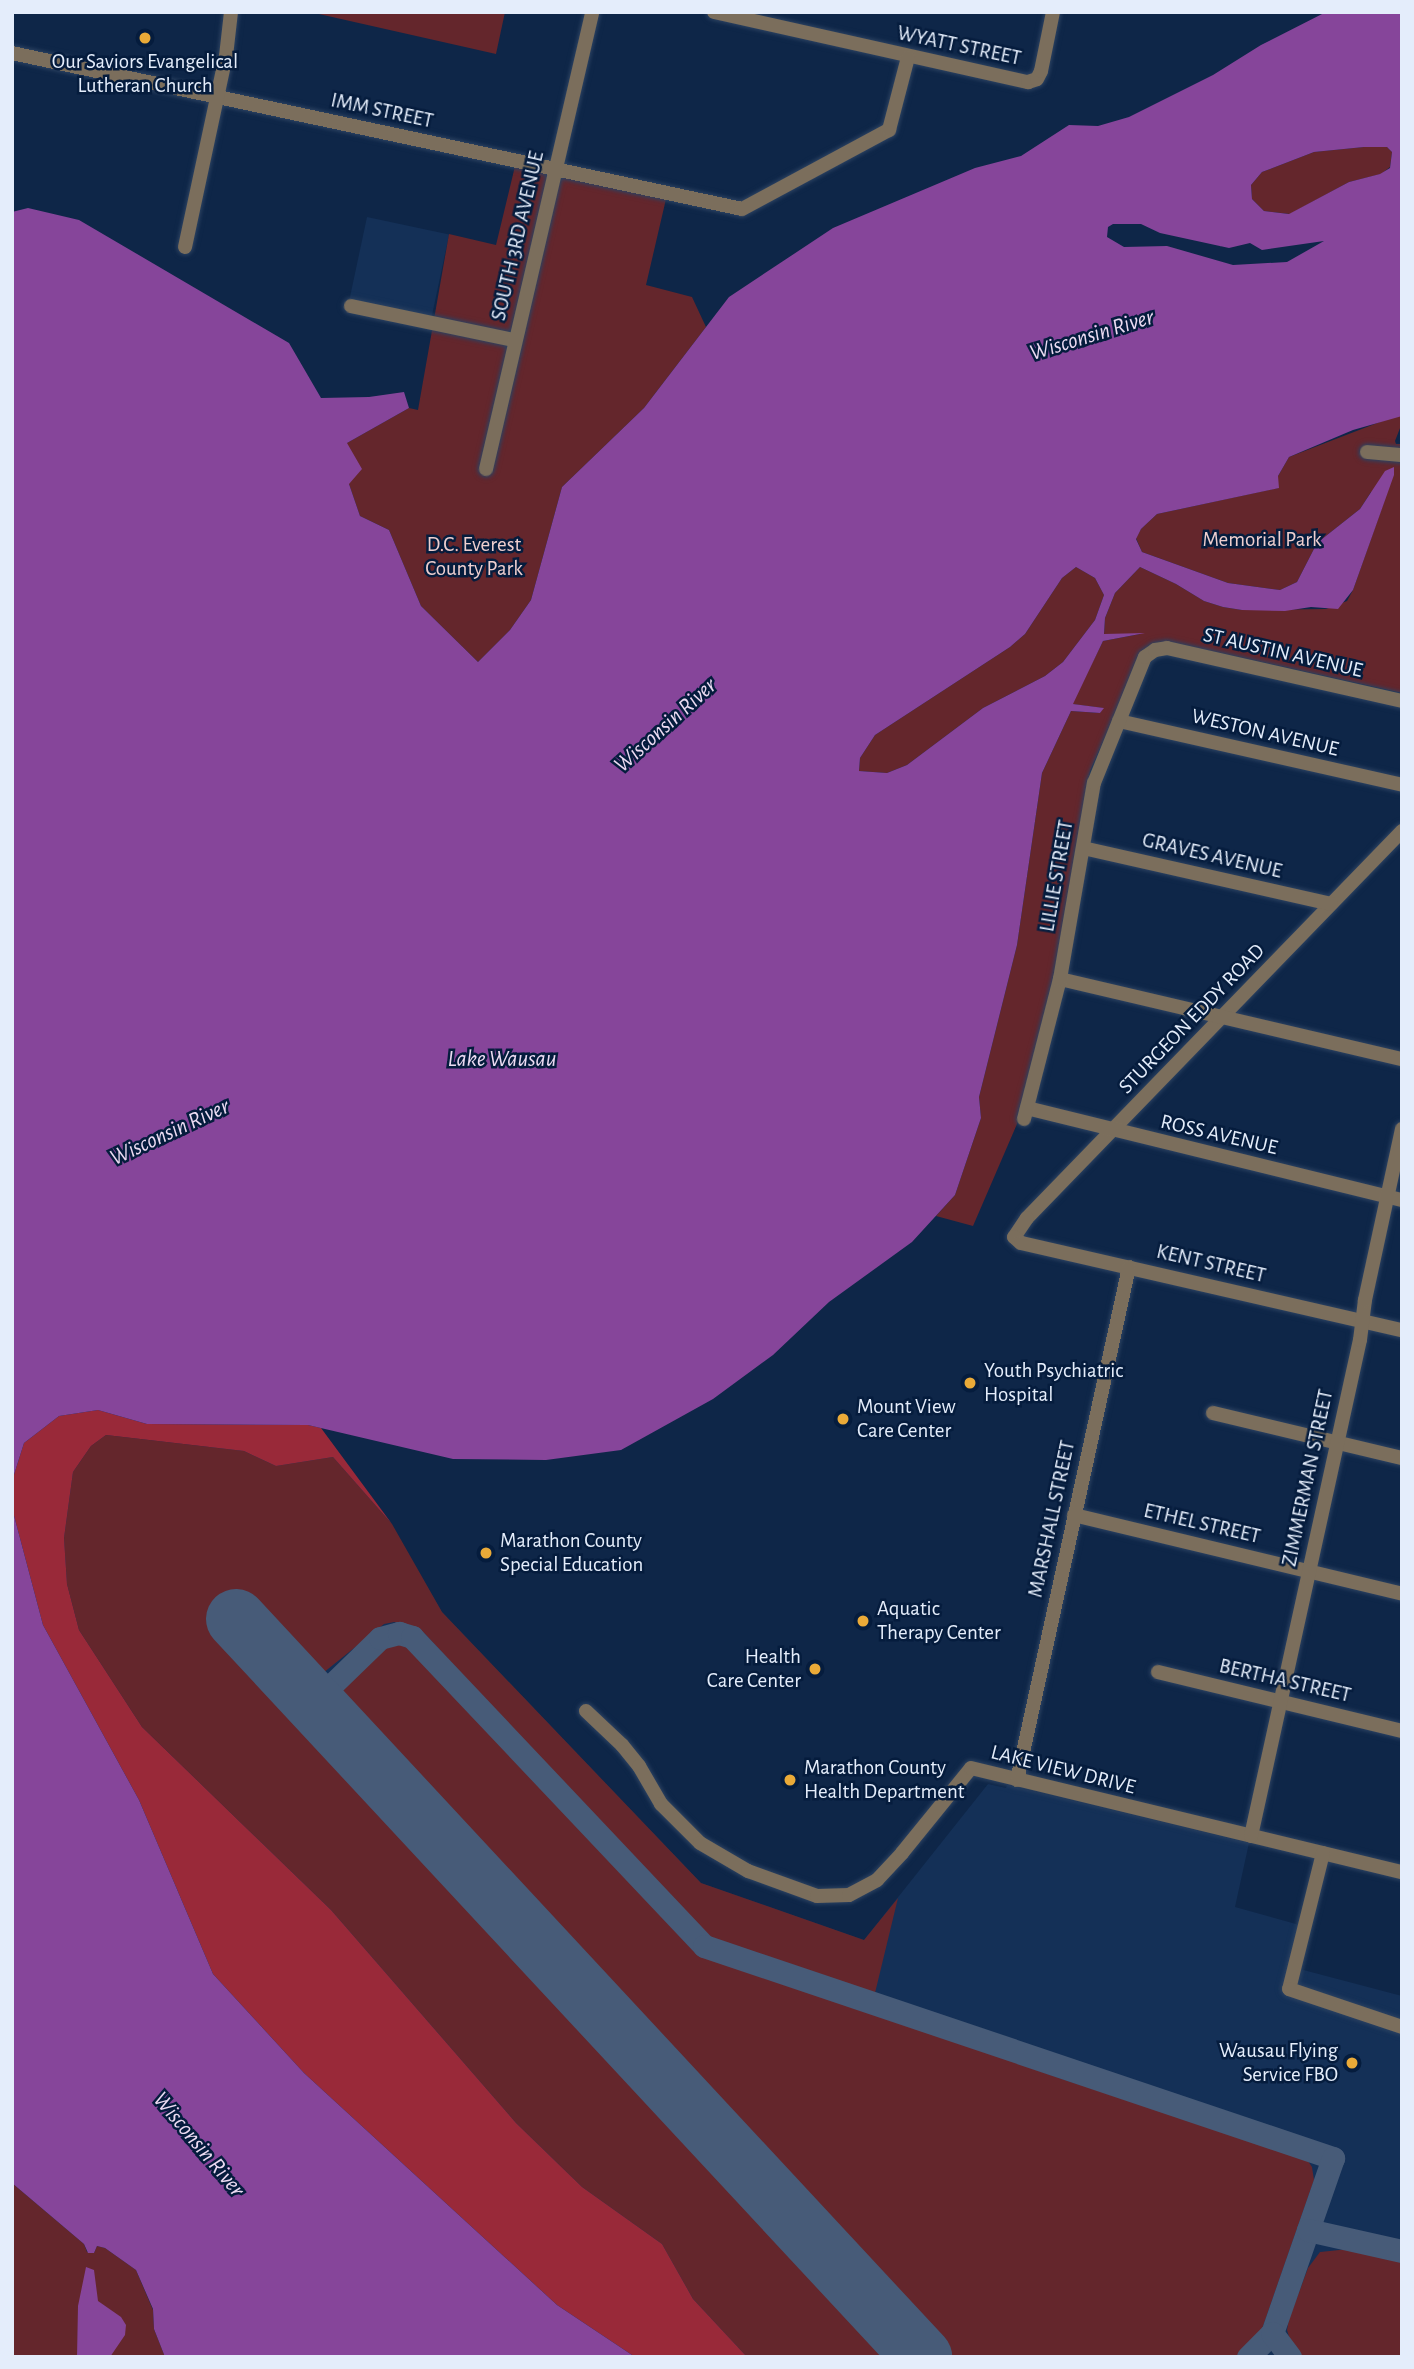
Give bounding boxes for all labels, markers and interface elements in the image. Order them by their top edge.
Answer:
street label: WYATT STREET [895,21,1023,71]
marker: Our Saviors Evangelical Lutheran Church [137,30,153,46]
place label: Our Saviors Evangelical Lutheran Church [52,49,238,99]
street label: IMM STREET [328,88,436,134]
street label: SOUTH 3RD AVENUE [486,149,550,323]
water label: Wisconsin River [1027,304,1157,368]
park label: Memorial Park [1202,527,1322,553]
park label: D.C. Everest County Park [425,532,523,582]
street label: ST AUSTIN AVENUE [1201,622,1365,684]
water label: Wisconsin River [609,673,723,779]
street label: WESTON AVENUE [1189,704,1341,762]
street label: LILLIE STREET [1035,818,1079,934]
street label: GRAVES AVENUE [1140,828,1284,884]
street label: STURGEON EDDY ROAD [1114,939,1270,1099]
water label: Lake Wausau [448,1046,556,1074]
water label: Wisconsin River [106,1093,234,1173]
street label: ROSS AVENUE [1158,1109,1280,1161]
street label: KENT STREET [1154,1239,1268,1289]
place label: Youth Psychiatric Hospital [984,1358,1123,1408]
marker: Youth Psychiatric Hospital [962,1375,978,1391]
street label: ZIMMERMAN STREET [1277,1387,1339,1569]
place label: Mount View Care Center [857,1394,956,1444]
marker: Mount View Care Center [835,1411,851,1427]
street label: MARSHALL STREET [1023,1438,1081,1600]
street label: ETHEL STREET [1141,1498,1263,1550]
place label: Marathon County Special Education [500,1528,643,1578]
marker: Marathon County Special Education [478,1545,494,1561]
place label: Aquatic Therapy Center [877,1596,1001,1646]
marker: Aquatic Therapy Center [855,1613,871,1629]
place label: Health Care Center [707,1644,801,1694]
street label: BERTHA STREET [1217,1654,1353,1708]
marker: Health Care Center [807,1661,823,1677]
street label: LAKE VIEW DRIVE [988,1740,1138,1800]
place label: Marathon County Health Department [804,1755,965,1805]
marker: Marathon County Health Department [782,1772,798,1788]
place label: Wausau Flying Service FBO [1219,2038,1338,2088]
marker: Wausau Flying Service FBO [1344,2055,1360,2071]
water label: Wisconsin River [146,2087,250,2203]

